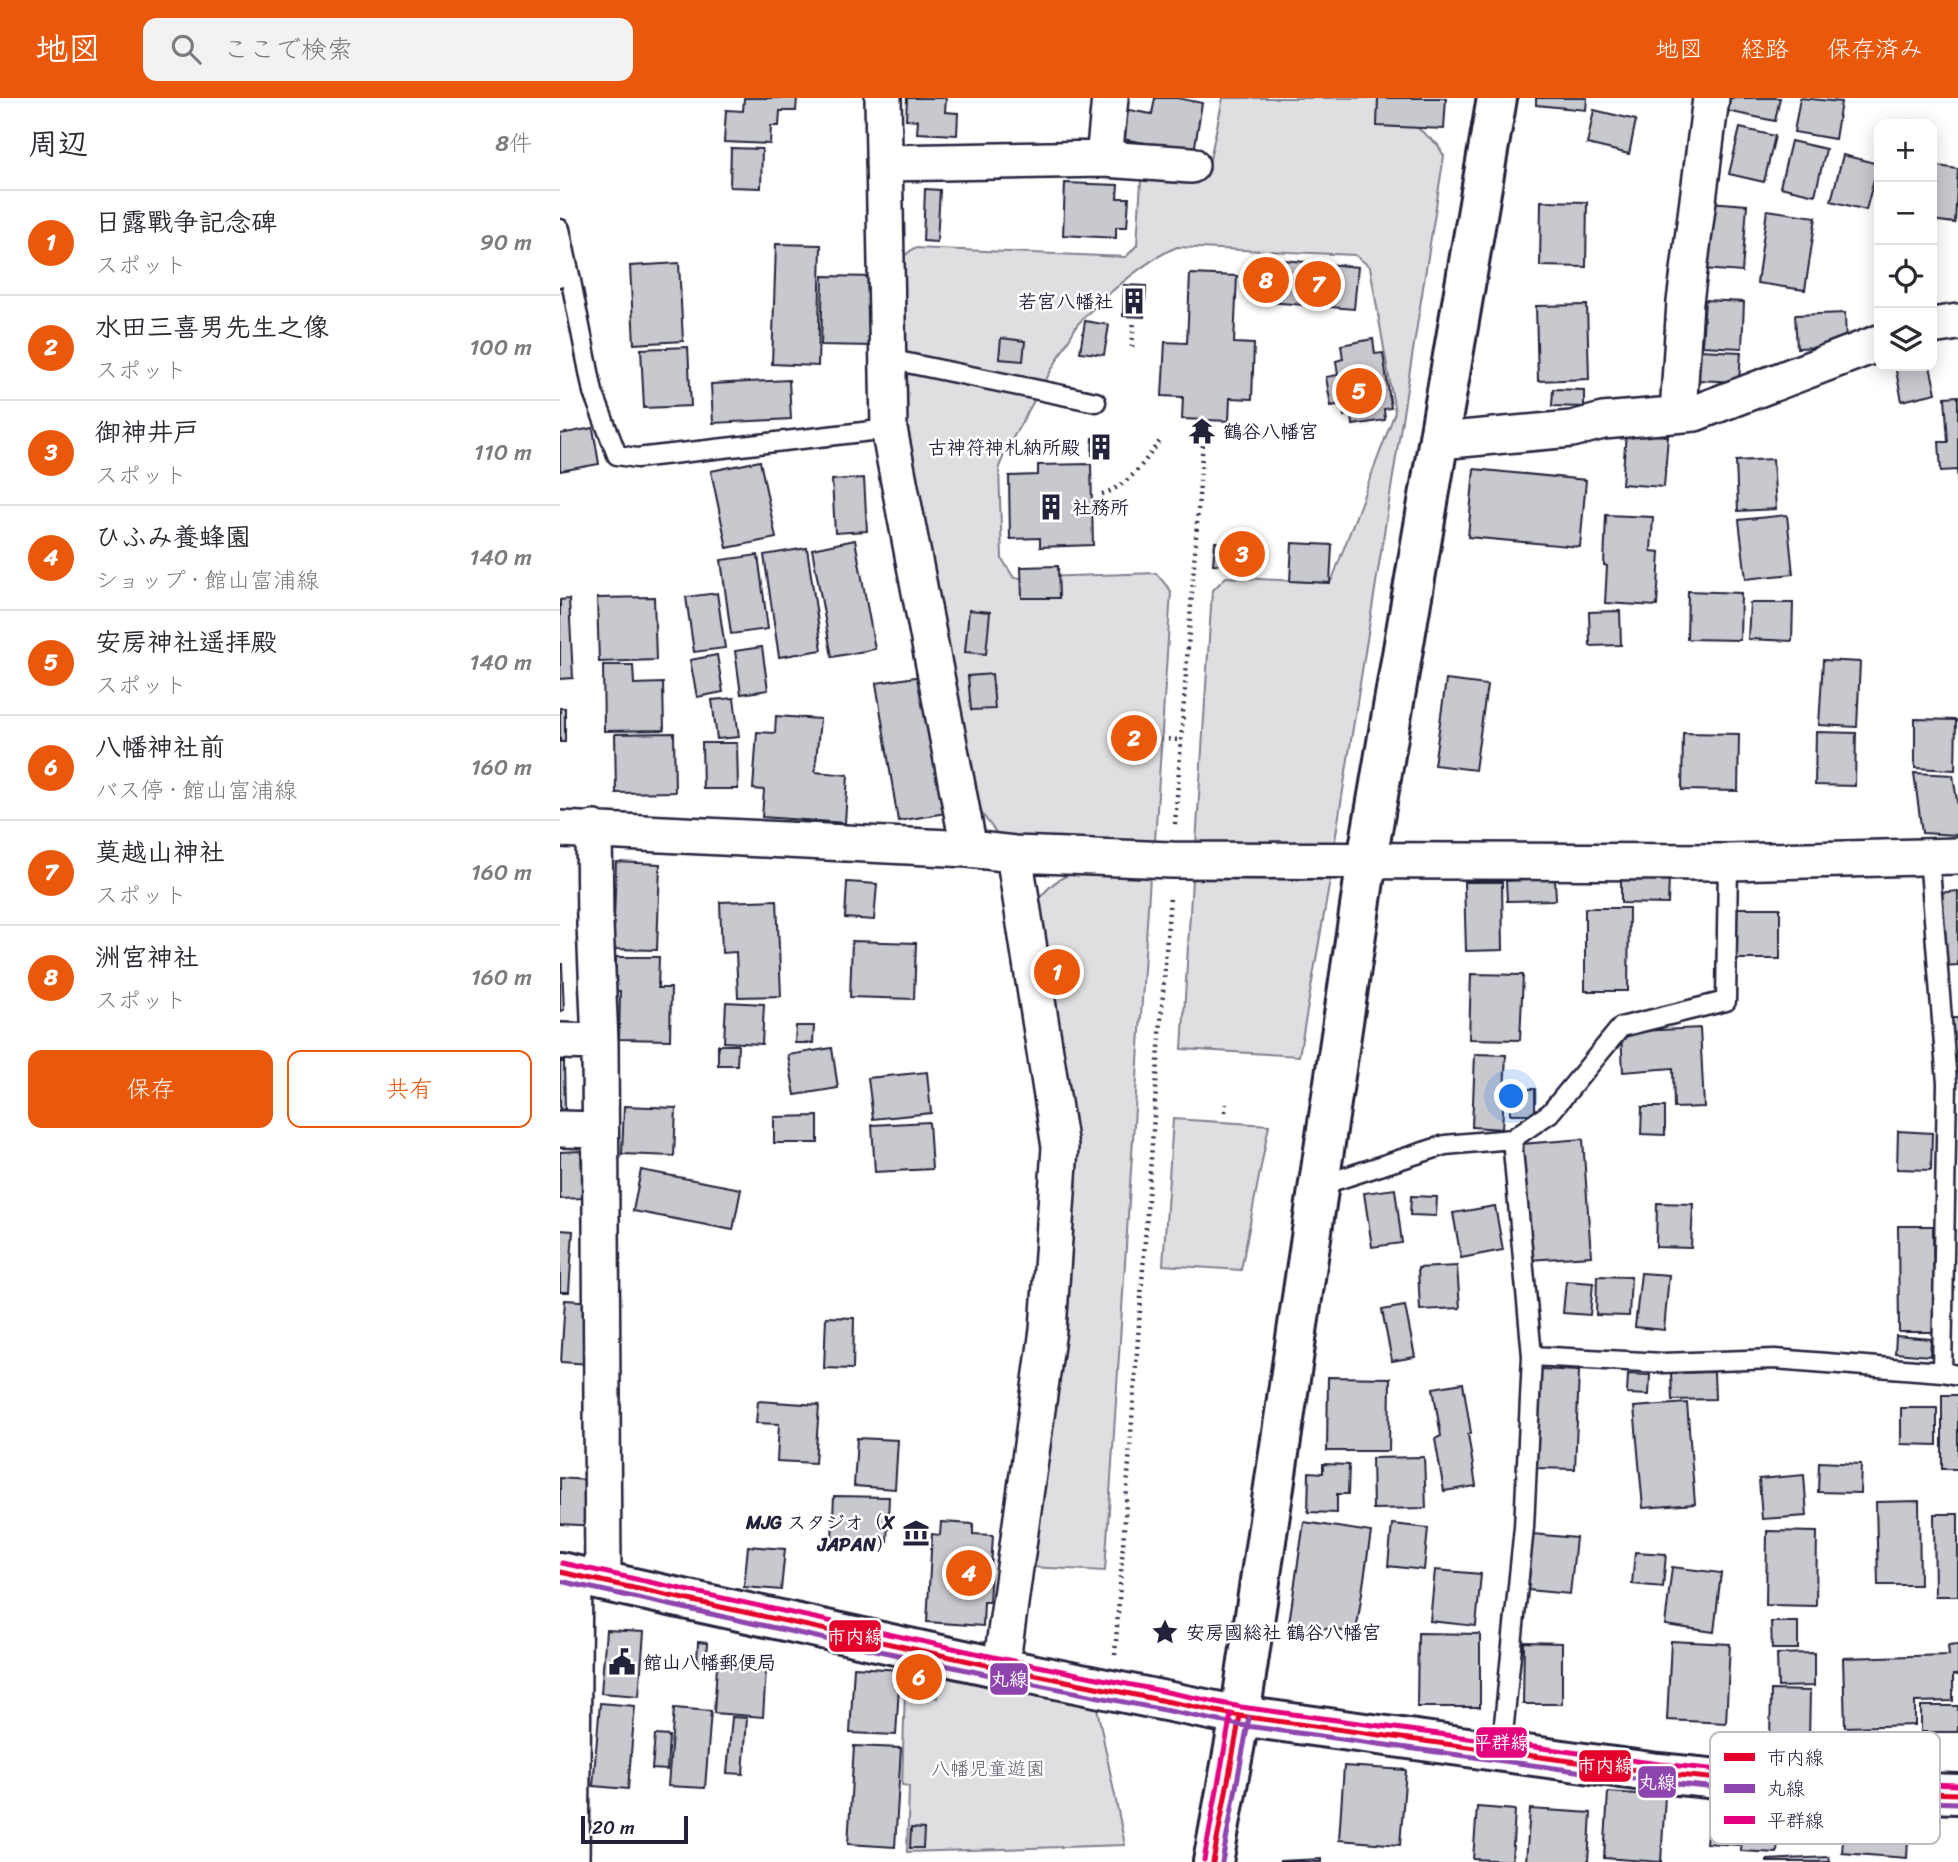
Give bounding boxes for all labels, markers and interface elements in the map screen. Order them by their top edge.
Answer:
search box [143,18,633,81]
text: 地図 [35,20,101,78]
text: ここで検索 [223,26,353,72]
text: 地図 [1655,28,1703,70]
text: 経路 [1741,28,1789,70]
text: 保存済み [1827,28,1923,70]
icon: search [167,30,205,68]
text: 周辺 [28,117,88,171]
map controls [1874,119,1937,371]
button: + [1874,119,1937,182]
text: 8件 [495,123,532,164]
button: − [1874,182,1937,245]
text: 日露戰争記念碑 [95,199,277,245]
text: 1 [46,222,56,263]
text: 90 m [480,222,532,263]
text: スポット [95,245,187,286]
button: locate [1874,245,1937,308]
pin: 8 [1243,254,1289,306]
pin: 7 [1295,258,1341,310]
place label: 若宮八幡社 [1018,285,1113,318]
building icon: 若宮八幡社 [1119,286,1149,316]
text: 水田三喜男先生之像 [95,304,329,350]
button: layers [1874,308,1937,371]
text: 2 [44,327,58,368]
text: 100 m [469,327,532,368]
text: スポット [95,350,187,391]
pin: 5 [1336,365,1382,417]
text: 御神井戸 [95,409,199,455]
place label: 鶴谷八幡宮 [1223,415,1318,448]
temple icon: 鶴谷八幡宮 [1187,416,1217,446]
place label: 古神符神札納所殿 [928,431,1080,464]
text: 3 [45,432,57,473]
text: 110 m [474,432,532,473]
building icon: 古神符神札納所殿 [1086,432,1116,462]
text: スポット [95,455,187,496]
place label: 社務所 [1072,491,1129,524]
building icon: 社務所 [1036,492,1066,522]
text: ひふみ養蜂園 [95,514,251,560]
pin: 3 [1219,528,1265,580]
text: 4 [44,537,58,578]
text: 140 m [470,537,532,578]
text: ショップ · 館山富浦線 [95,560,319,601]
text: 安房神社遥拝殿 [95,619,277,665]
text: 5 [44,642,58,683]
text: 140 m [470,642,532,683]
text: スポット [95,665,187,706]
pin: 2 [1111,712,1157,764]
text: 八幡神社前 [95,724,225,770]
text: 6 [44,747,58,788]
text: 160 m [471,747,532,788]
text: バス停 · 館山富浦線 [95,770,297,811]
text: 莫越山神社 [95,829,225,875]
text: 7 [44,852,58,893]
text: 160 m [471,852,532,893]
text: スポット [95,875,187,916]
text: 洲宮神社 [95,934,199,980]
pin: 1 [1034,946,1080,998]
text: 8 [44,957,58,998]
text: 160 m [471,957,532,998]
text: スポット [95,980,187,1021]
button: 保存 [28,1050,273,1128]
button: 共有 [287,1050,532,1128]
your location [1494,1079,1528,1113]
place label: MJG スタジオ（X JAPAN） [745,1506,895,1561]
museum icon: MJG スタジオ（X JAPAN） [901,1518,931,1548]
pin: 4 [946,1547,992,1599]
place label: 安房國総社 鶴谷八幡宮 [1186,1616,1381,1649]
place icon: 安房國総社 鶴谷八幡宮 [1150,1617,1180,1647]
line badge: 市内線 [828,1619,882,1653]
text: 市内線 [826,1620,884,1653]
place label: 館山八幡郵便局 [643,1646,776,1679]
public building icon: 館山八幡郵便局 [607,1647,637,1677]
pin: 6 [896,1651,942,1703]
line badge: 丸線 [989,1662,1029,1696]
text: 丸線 [990,1663,1028,1696]
text: 平群線 [1472,1726,1530,1759]
line badge: 平群線 [1475,1726,1528,1759]
legend [1710,1732,1940,1844]
text: 市内線 [1767,1741,1824,1774]
text: 市内線 [1576,1749,1634,1782]
line badge: 市内線 [1578,1749,1632,1783]
park label: 八幡児童遊園 [931,1752,1045,1785]
line badge: 丸線 [1637,1765,1677,1799]
text: 丸線 [1638,1766,1676,1799]
text: 丸線 [1767,1772,1805,1805]
text: 平群線 [1767,1804,1824,1837]
text: 20 m [592,1811,635,1844]
scale bar [581,1813,688,1845]

